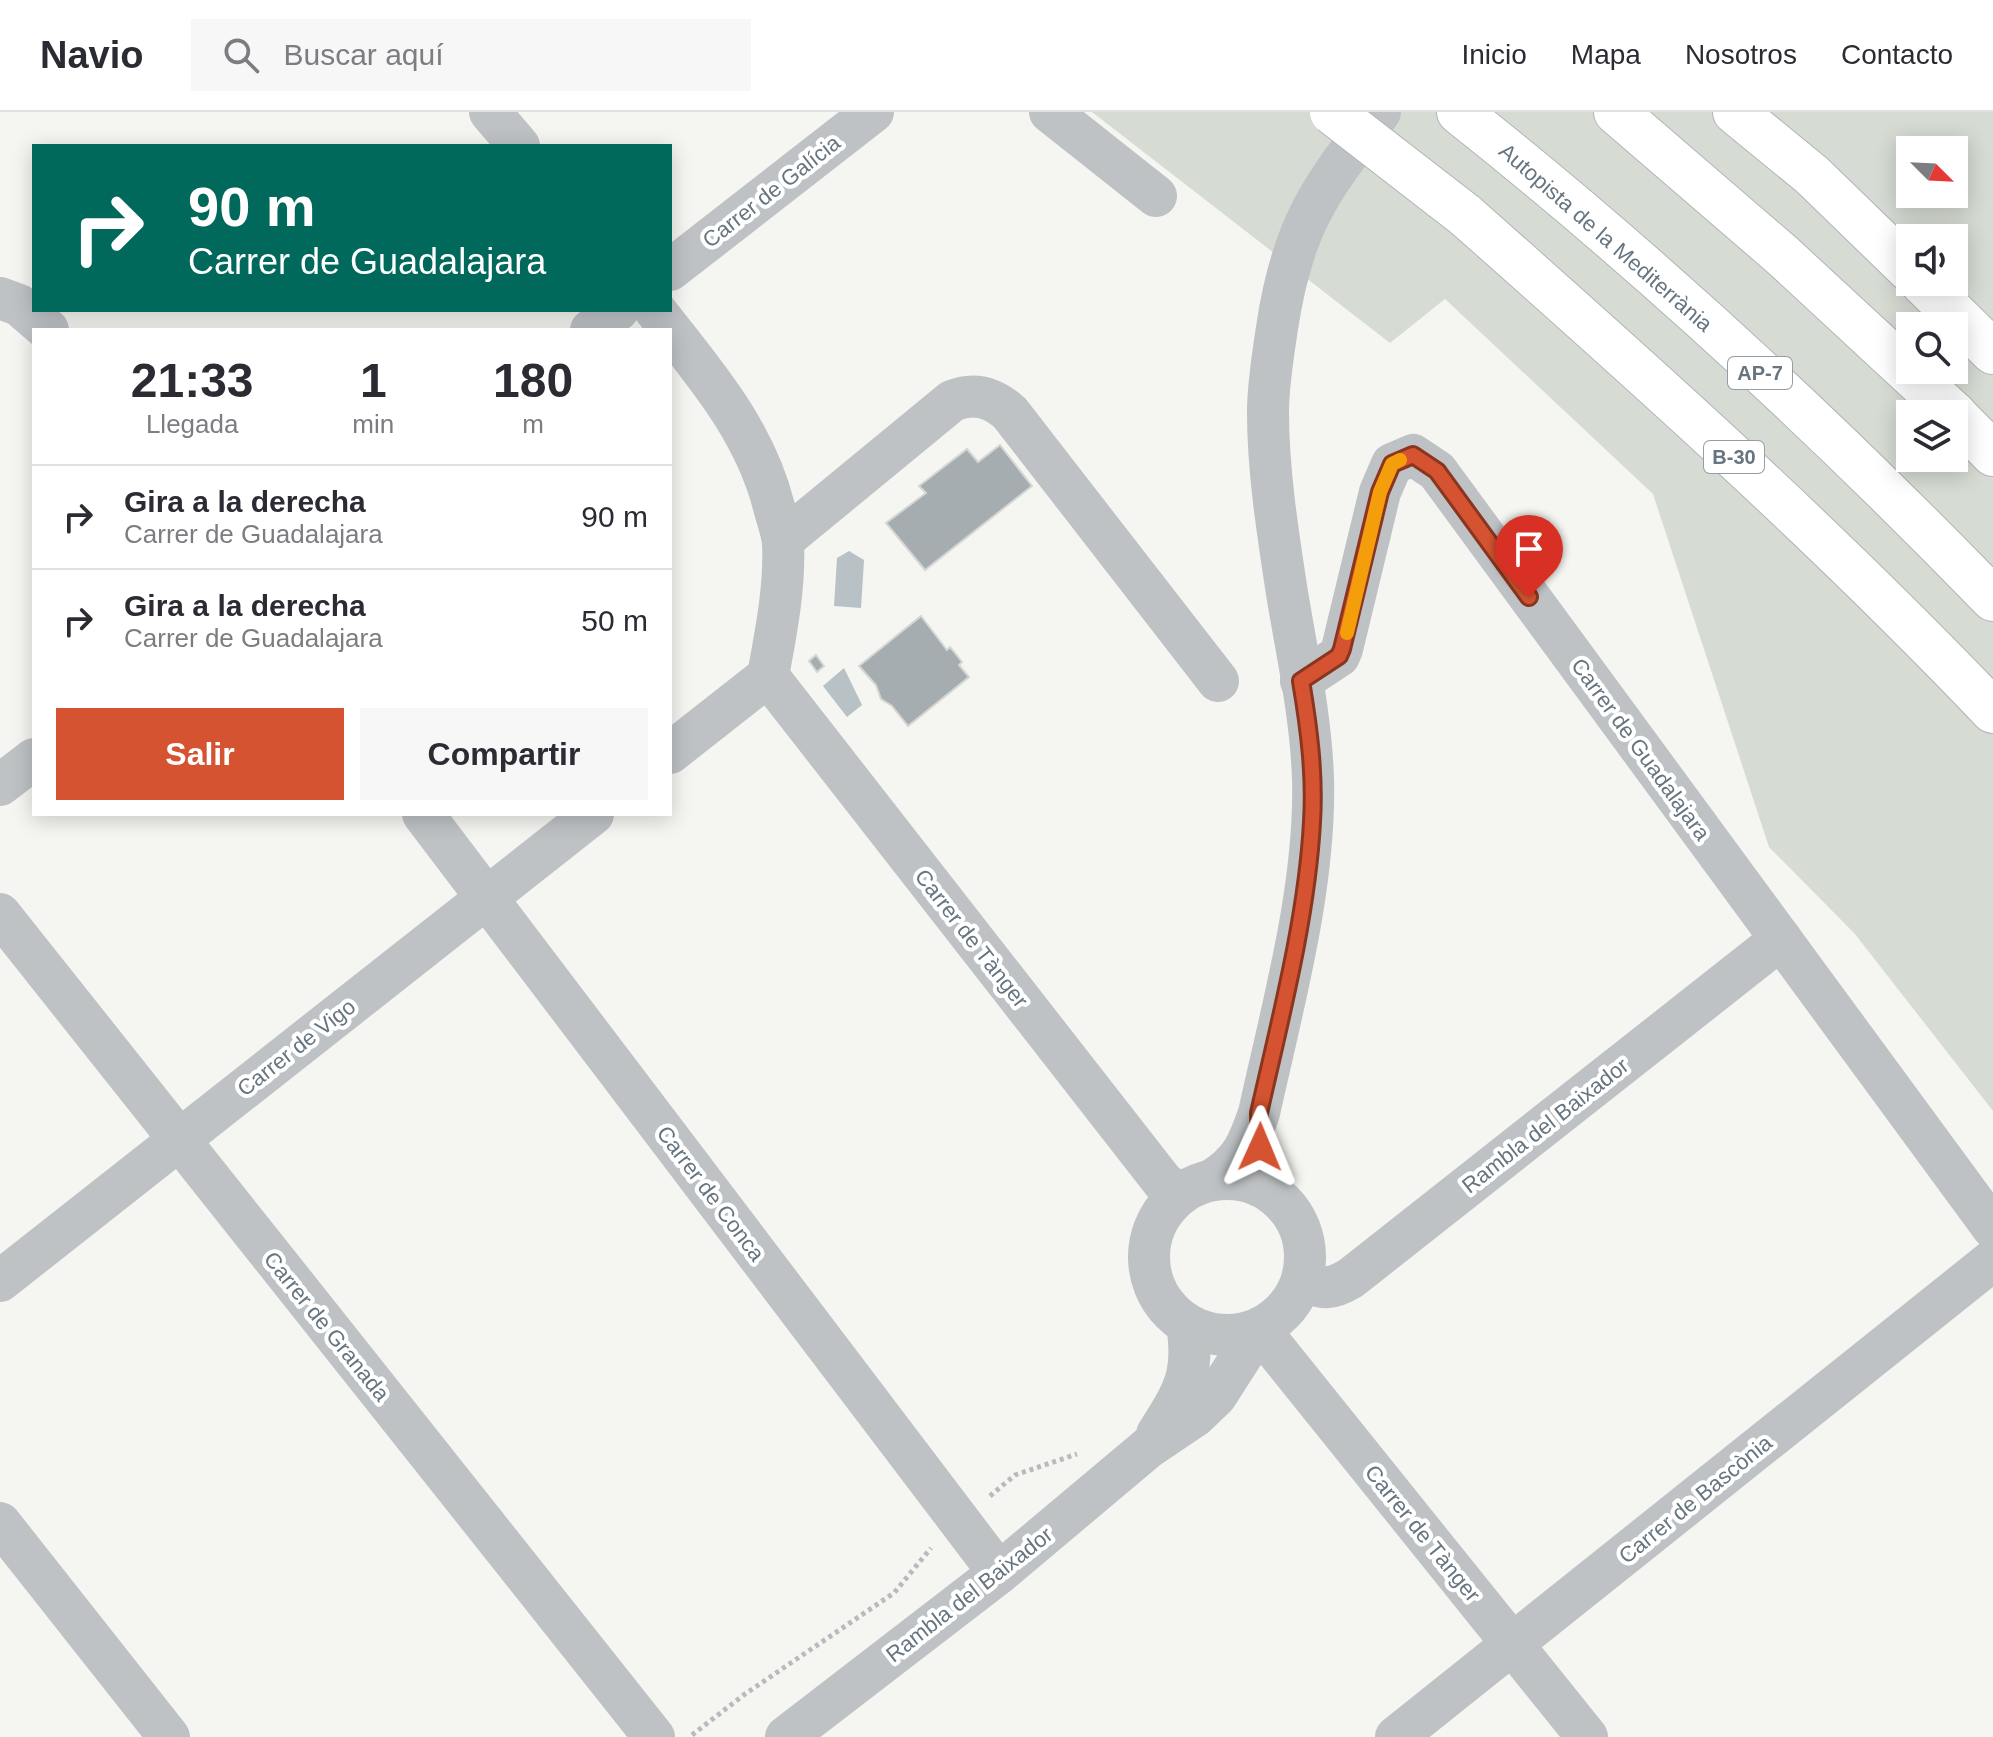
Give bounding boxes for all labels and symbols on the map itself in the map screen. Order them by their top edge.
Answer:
street label: Carrer de Galícia [698,130,846,253]
north arrow [1896,136,1968,208]
street label: Autopista de la Mediterrània [1494,138,1718,337]
road number: AP-7 [1728,357,1792,389]
road number: B-30 [1704,441,1764,473]
pin [1495,515,1563,597]
street label: Carrer de Guadalajara [1566,653,1715,846]
street label: Carrer de Tànger [910,864,1033,1012]
street label: Carrer de Vigo [232,994,360,1101]
street label: Rambla del Baixador [1457,1053,1633,1198]
position arrow [1218,1105,1302,1189]
street label: Carrer de Conca [652,1121,770,1266]
street label: Carrer de Granada [259,1247,395,1407]
street label: Carrer de Bascònia [1614,1430,1777,1569]
street label: Carrer de Tànger [1360,1460,1485,1607]
street label: Rambla del Baixador [881,1522,1057,1667]

